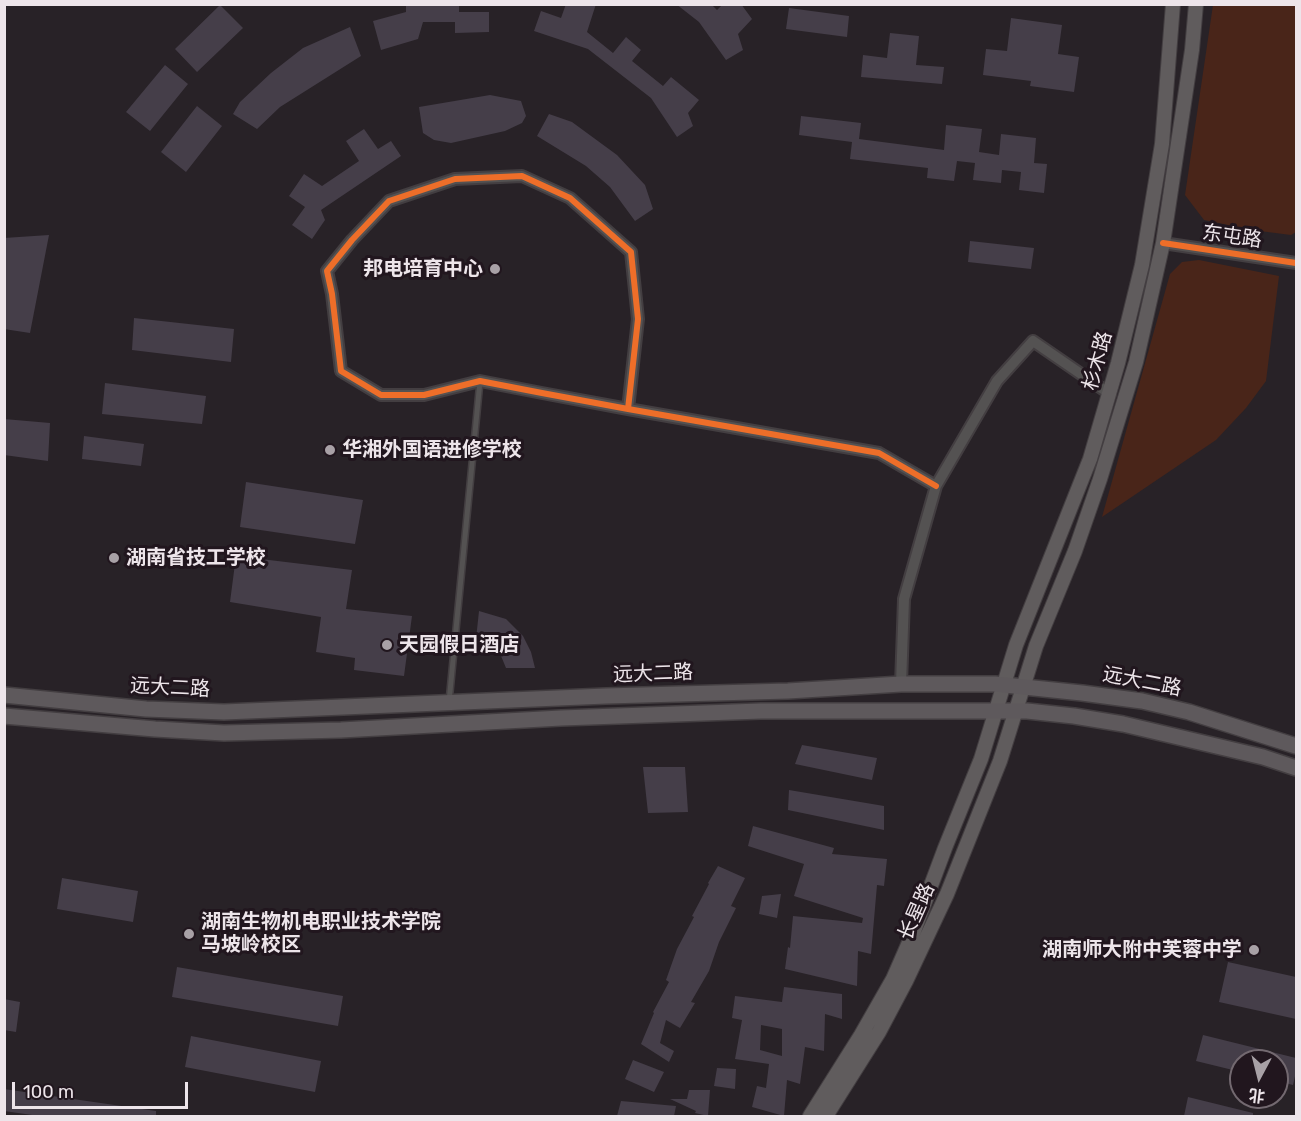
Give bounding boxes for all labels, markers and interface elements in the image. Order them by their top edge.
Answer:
street label: 东屯路 [1201,221,1263,253]
place label: 邦电培育中心 [363,257,483,281]
marker: 邦电培育中心 [488,262,502,276]
street label: 杉木路 [1079,329,1117,393]
place label: 华湘外国语进修学校 [342,438,522,462]
marker: 华湘外国语进修学校 [323,443,337,457]
place label: 湖南省技工学校 [126,546,266,570]
marker: 湖南省技工学校 [107,551,121,565]
place label: 天园假日酒店 [399,633,519,657]
marker: 天园假日酒店 [380,638,394,652]
street label: 远大二路 [613,661,693,687]
street label: 远大二路 [1100,663,1184,701]
street label: 远大二路 [129,674,211,702]
street label: 长星路 [894,880,940,944]
place label: 湖南生物机电职业技术学院 马坡岭校区 [201,910,441,957]
marker: 湖南生物机电职业技术学院 马坡岭校区 [182,927,196,941]
place label: 湖南师大附中芙蓉中学 [1042,938,1242,962]
marker: 湖南师大附中芙蓉中学 [1247,943,1261,957]
north arrow [1229,1049,1289,1109]
scale bar [15,1070,190,1108]
text: 100 m [23,1081,74,1103]
text: 北 [1248,1085,1266,1106]

